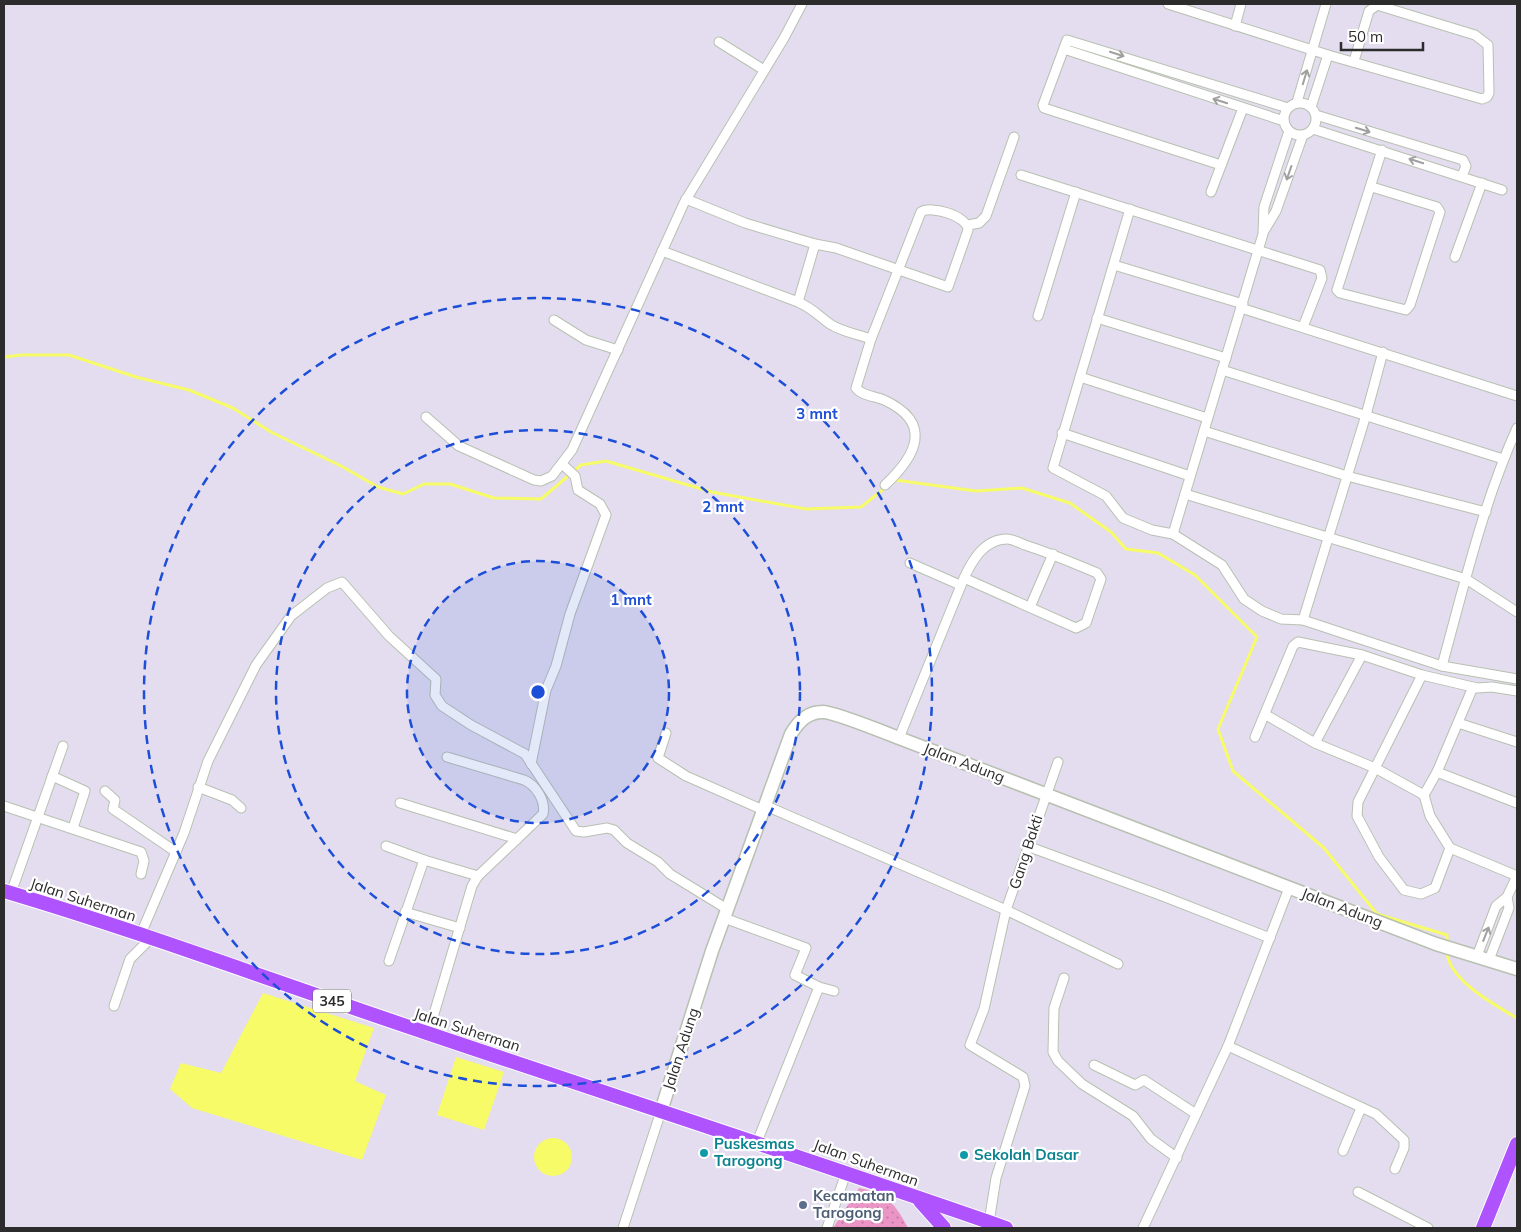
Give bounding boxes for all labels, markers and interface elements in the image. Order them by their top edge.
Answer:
scale bar [1341,20,1424,52]
text: 50 m [1348,27,1383,46]
one-way arrow [1109,49,1125,59]
one-way arrow [1301,69,1311,85]
one-way arrow [1213,96,1229,105]
one-way arrow [1355,125,1371,135]
one-way arrow [1408,156,1424,166]
one-way arrow [1284,165,1294,181]
text: 3 mnt [796,404,838,423]
text: 2 mnt [702,497,744,516]
text: 1 mnt [610,590,652,609]
centre of rings [529,683,547,701]
street label: Jalan Adung [921,738,1008,787]
street label: Gang Bakti [1005,812,1047,892]
street label: Jalan Suherman [28,873,139,926]
street label: Jalan Adung [1299,883,1386,932]
one-way arrow [1482,926,1491,941]
road number: 345 [313,989,351,1012]
street label: Jalan Suherman [412,1003,523,1056]
street label: Jalan Adung [658,1005,703,1093]
place label: Puskesmas Tarogong [714,1134,795,1170]
street label: Jalan Suherman [811,1135,921,1190]
place label: Sekolah Dasar [974,1145,1079,1164]
marker: Puskesmas Tarogong [698,1147,710,1159]
marker: Sekolah Dasar [958,1149,970,1161]
place label: Kecamatan Tarogong [813,1186,895,1222]
marker: Kecamatan Tarogong [797,1199,809,1211]

